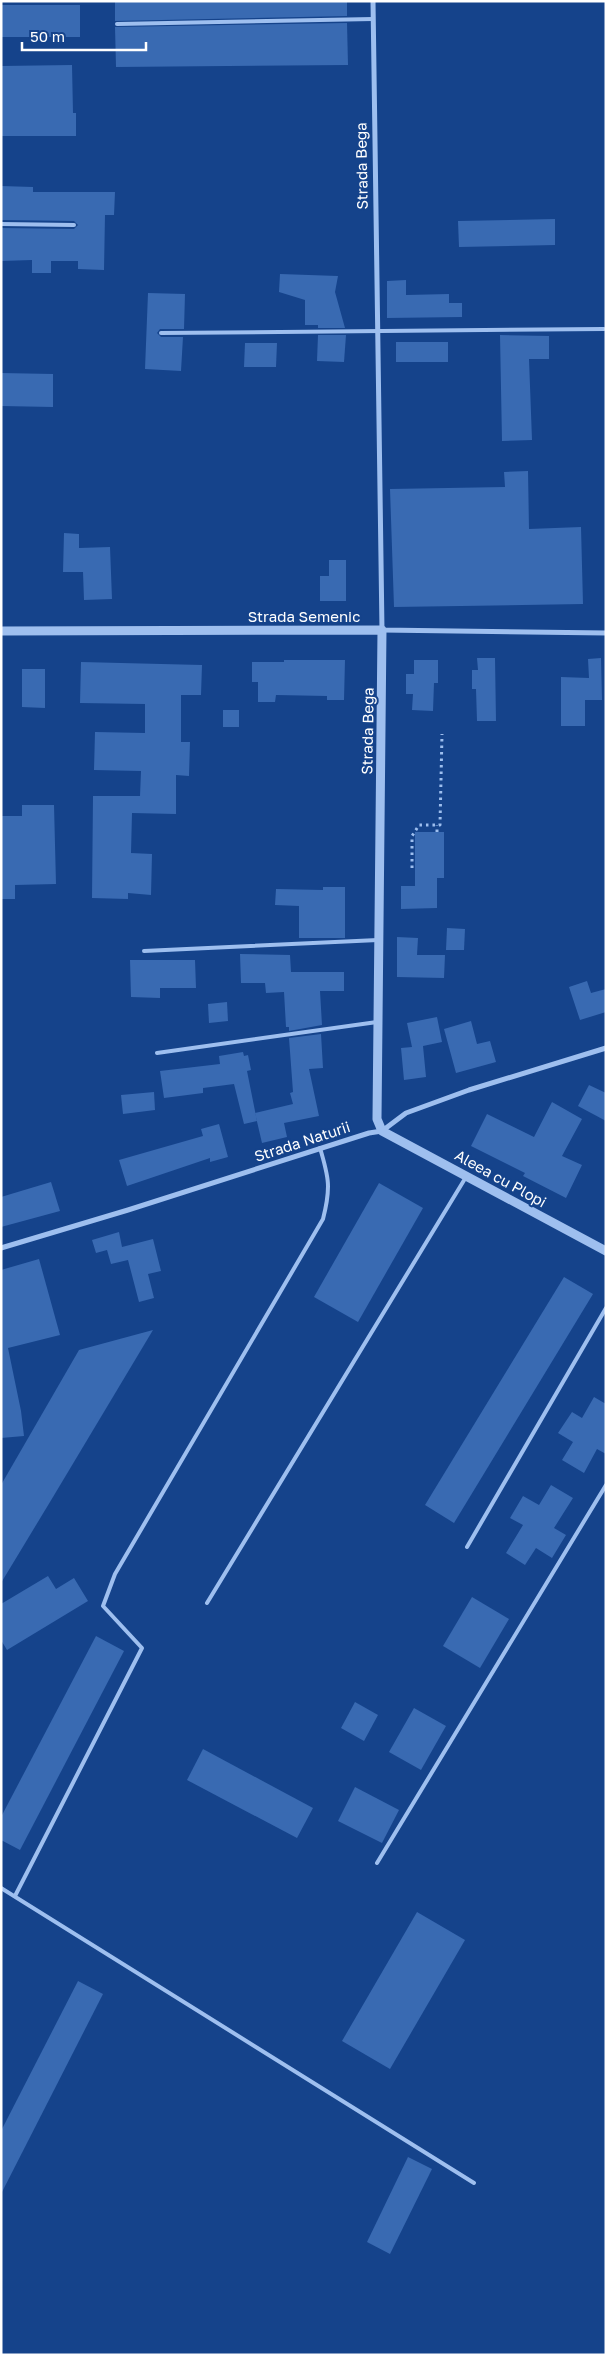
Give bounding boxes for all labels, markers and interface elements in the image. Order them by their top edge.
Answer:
scale bar [22,20,146,52]
text: 50 m [30,27,65,45]
street label: Strada Bega [351,122,371,210]
street label: Strada Semenic [248,607,360,625]
street label: Strada Bega [357,687,377,775]
street label: Strada Naturii [252,1117,352,1165]
street label: Aleea cu Plopi [452,1145,550,1211]

